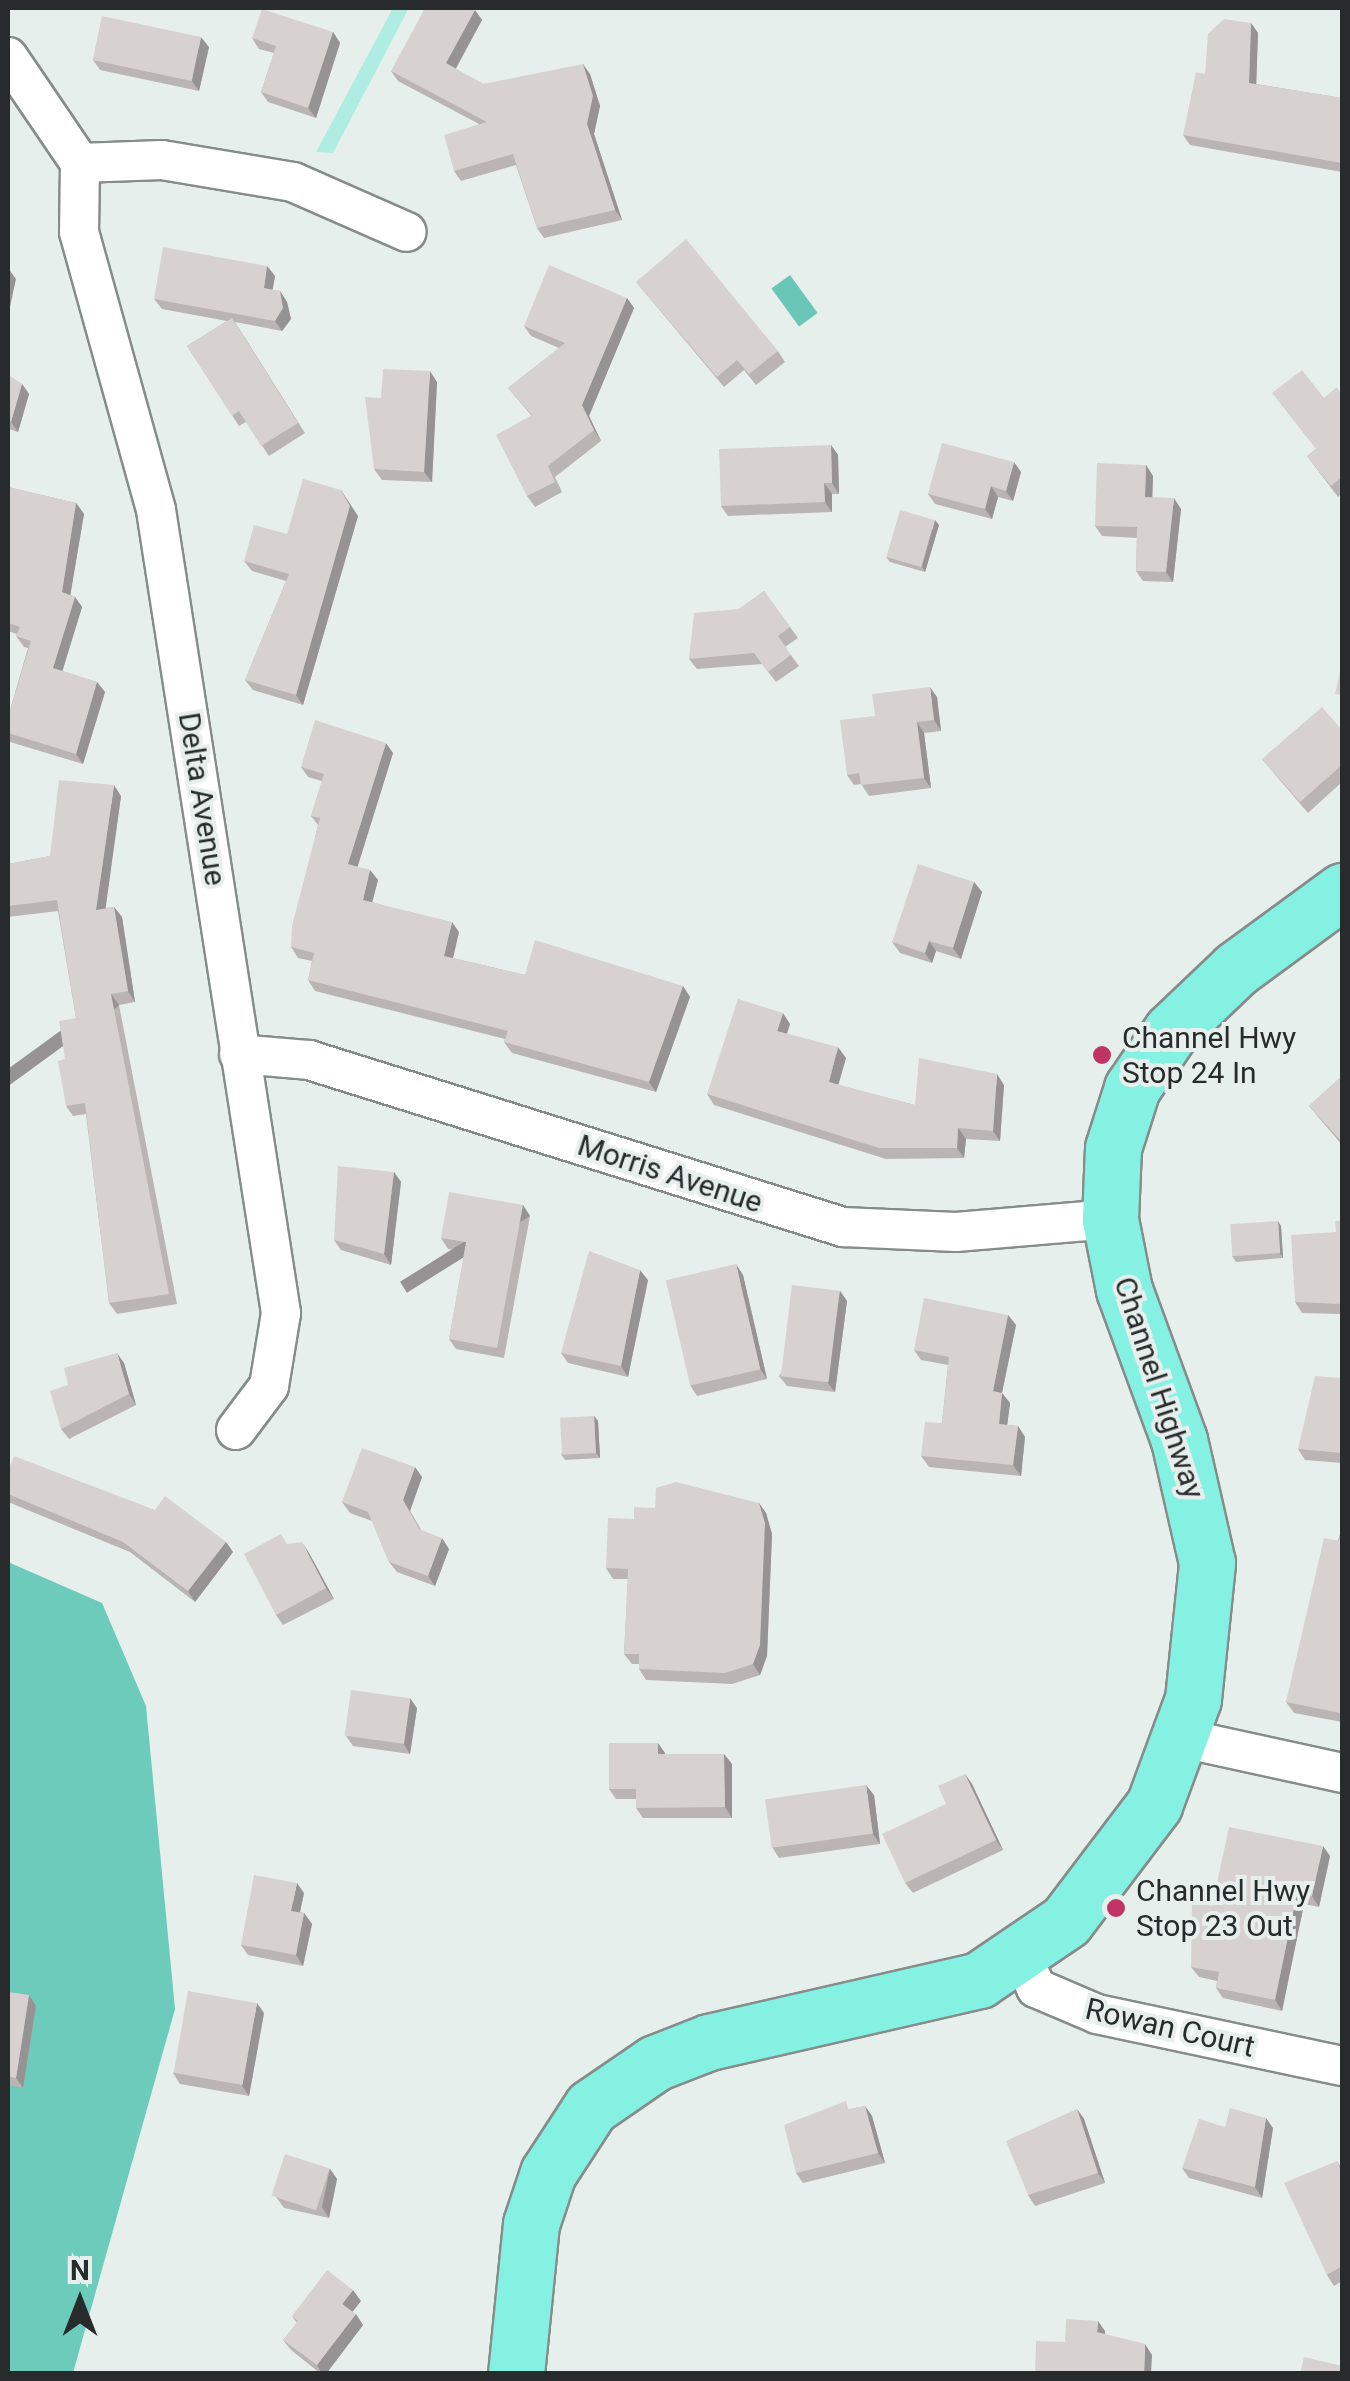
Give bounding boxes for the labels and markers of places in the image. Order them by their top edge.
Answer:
place label: Channel Hwy Stop 24 In [1122,1020,1296,1090]
marker: Channel Hwy Stop 24 In [1091,1044,1113,1066]
place label: Channel Hwy Stop 23 Out [1136,1873,1310,1944]
marker: Channel Hwy Stop 23 Out [1105,1897,1127,1919]

